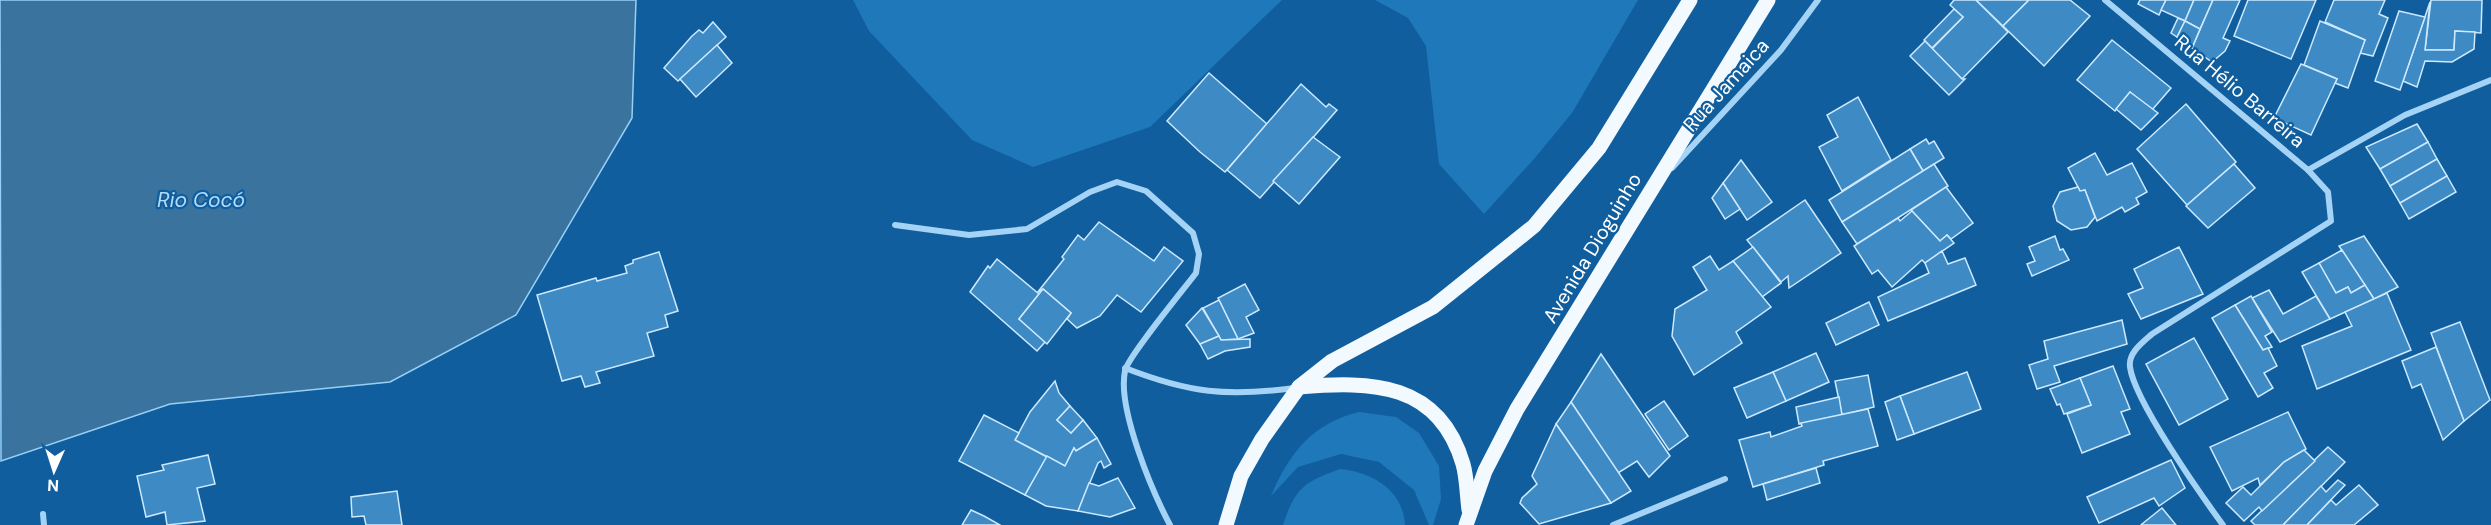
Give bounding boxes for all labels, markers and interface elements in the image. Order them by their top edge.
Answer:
street label: Rua Hélio Barreira [2169,29,2311,153]
street label: Rua Jamaica [1677,33,1775,137]
street label: Avenida Dioguinho [1537,168,1647,328]
water label: Rio Cocó [157,186,245,214]
north arrow [24,441,84,501]
text: N [47,475,60,496]

